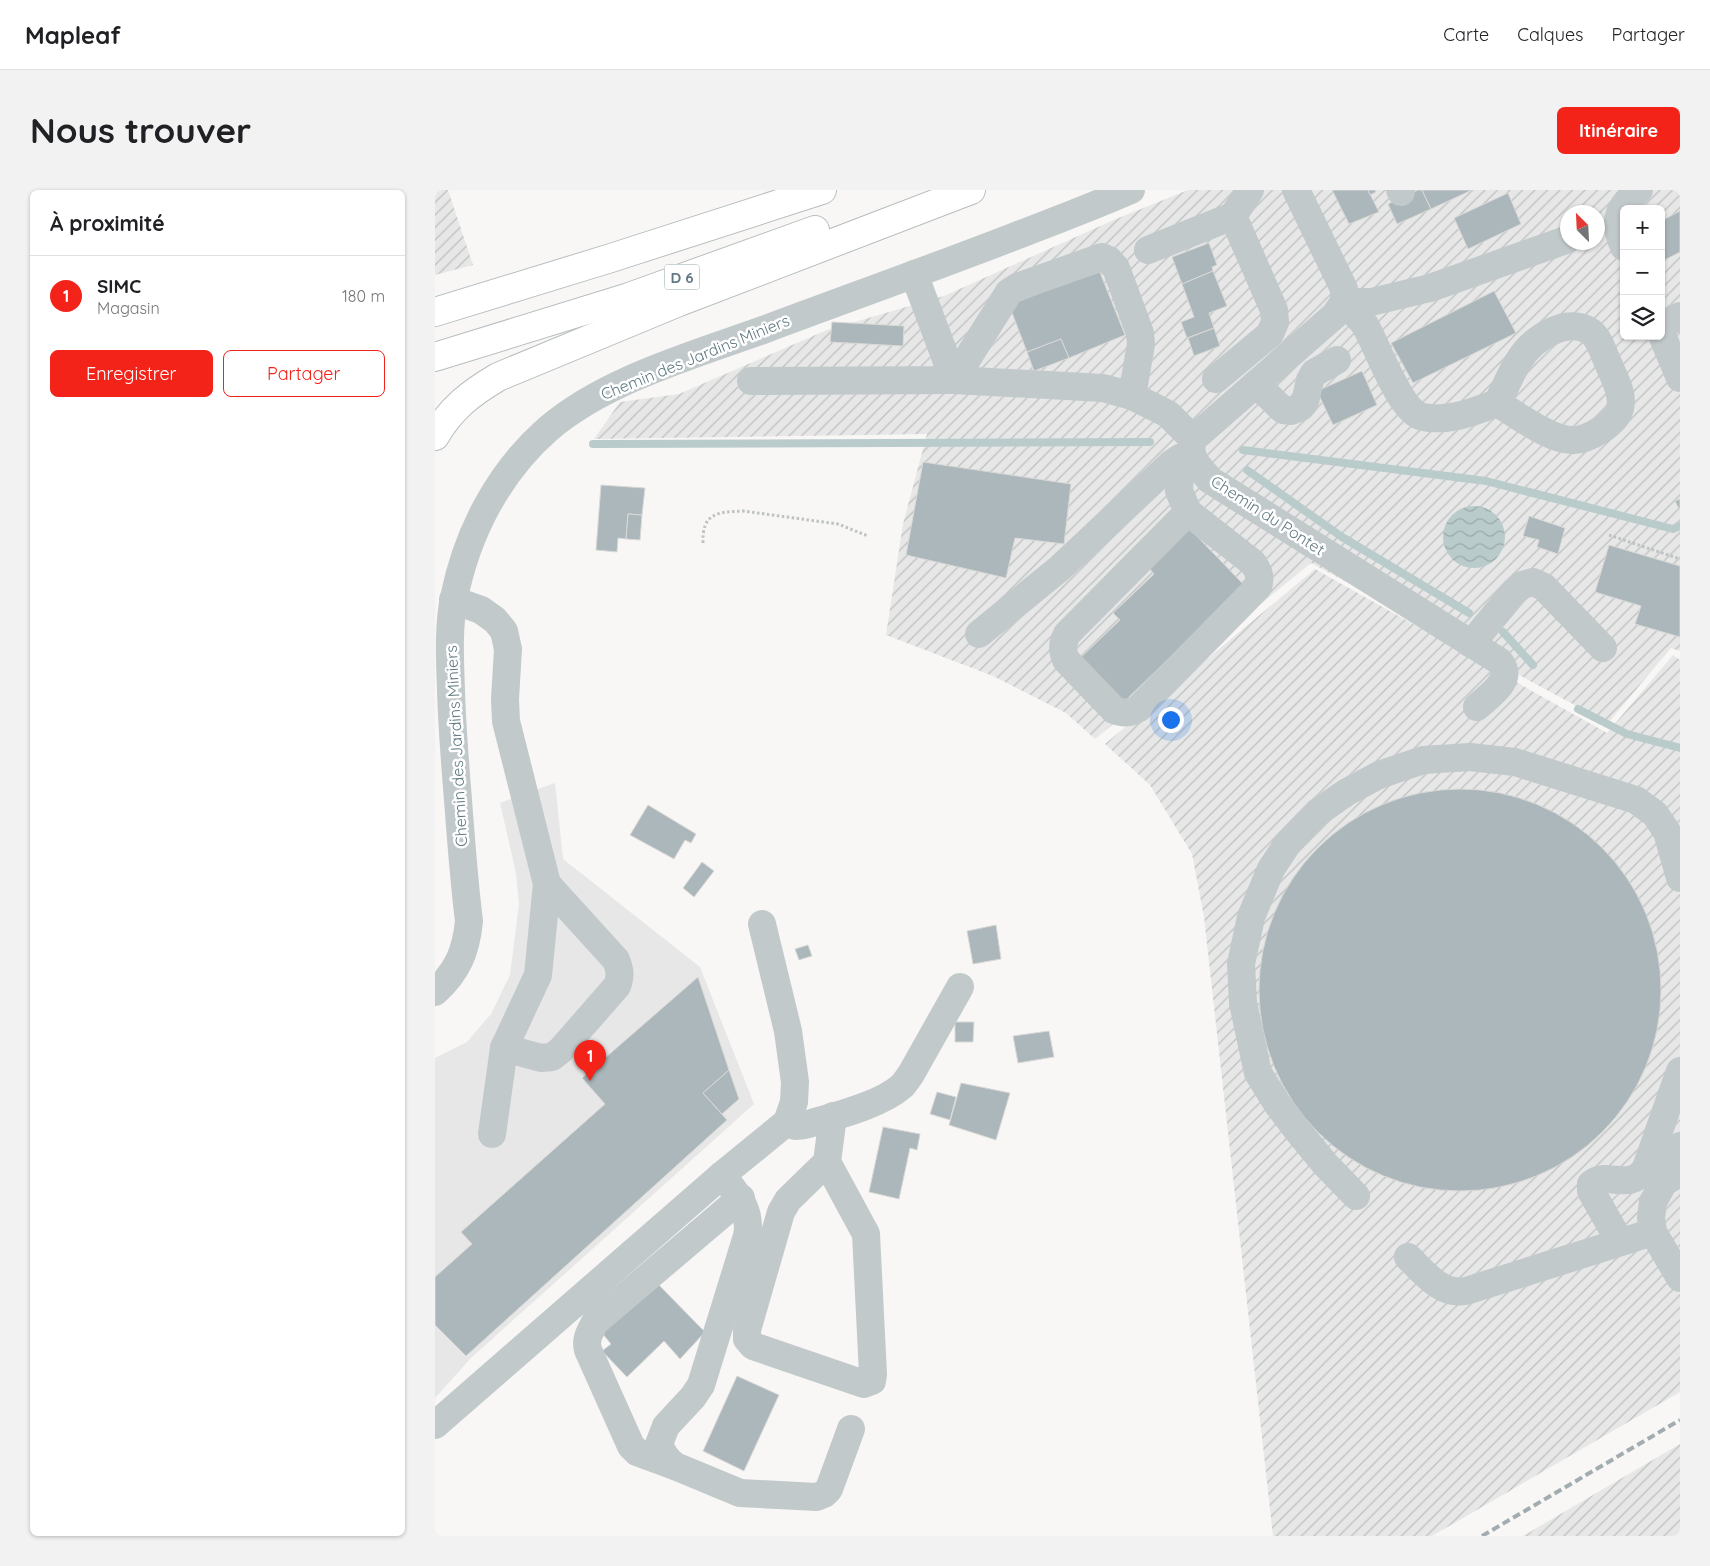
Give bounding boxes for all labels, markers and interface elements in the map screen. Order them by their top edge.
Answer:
text: Mapleaf [25,20,121,50]
text: Carte [1443,23,1489,46]
text: Calques [1517,23,1584,46]
text: Partager [1612,23,1685,46]
button: Itinéraire [1557,107,1680,154]
text: Nous trouver [30,108,251,152]
north arrow [1560,205,1605,250]
map controls [1620,205,1665,340]
button: + [1620,205,1665,250]
text: À proximité [50,210,165,236]
button: − [1620,250,1665,295]
road number: D 6 [665,264,699,290]
text: SIMC [97,274,141,298]
text: 1 [63,286,69,306]
text: 180 m [342,286,385,306]
button: layers [1620,295,1665,340]
text: Magasin [97,298,160,318]
street label: Chemin des Jardins Miniers [598,310,792,404]
button: Enregistrer [50,350,213,397]
button: Partager [223,350,385,397]
street label: Chemin du Pontet [1207,471,1329,559]
street label: Chemin des Jardins Miniers [441,645,471,847]
your location [1158,707,1184,733]
pin: 1 [574,1040,606,1081]

